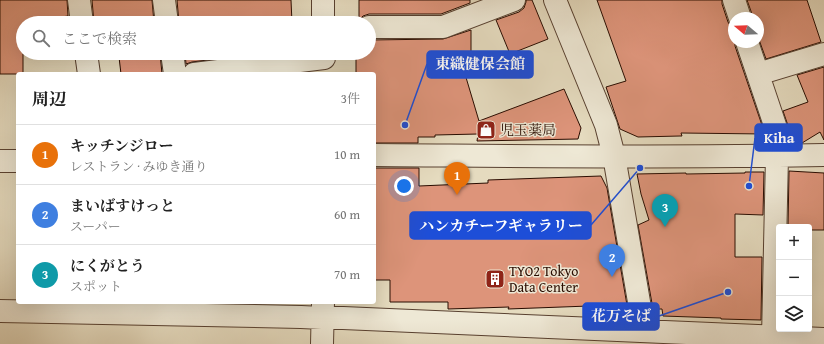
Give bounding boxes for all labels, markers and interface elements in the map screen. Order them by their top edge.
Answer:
north arrow [728,12,764,48]
search box [16,16,376,60]
icon: search [30,27,52,49]
text: ここで検索 [62,28,137,49]
callout: 東織健保会館 [427,51,533,78]
text: 東織健保会館 [435,53,525,74]
text: 周辺 [32,86,66,111]
text: 3件 [341,89,360,108]
shop icon: 児玉薬局 [475,119,497,141]
place label: 児玉薬局 [500,120,556,140]
callout: Kiha [755,124,802,151]
text: Kiha [764,127,795,148]
text: キッチンジロー [70,135,174,156]
text: 1 [42,145,48,164]
text: 10 m [334,145,360,164]
text: レストラン · みゆき通り [70,157,208,176]
pin: 1 [444,162,470,195]
your location [394,176,414,196]
pin: 3 [652,194,678,227]
text: まいばすけっと [70,195,175,216]
text: 2 [42,205,48,224]
text: 60 m [334,205,360,224]
callout: ハンカチーフギャラリー [410,212,591,239]
text: ハンカチーフギャラリー [419,215,583,236]
text: スーパー [70,217,121,236]
map controls [776,224,812,332]
button: + [776,224,812,260]
pin: 2 [599,244,625,277]
text: にくがとう [70,255,145,276]
button: − [776,260,812,296]
place label: TYO2 Tokyo Data Center [509,261,578,297]
text: 3 [42,265,48,284]
text: 70 m [334,265,360,284]
building icon: TYO2 Tokyo Data Center [484,268,506,290]
text: スポット [70,277,122,296]
button: layers [776,296,812,332]
callout: 花万そば [583,303,659,330]
text: 花万そば [591,305,652,326]

